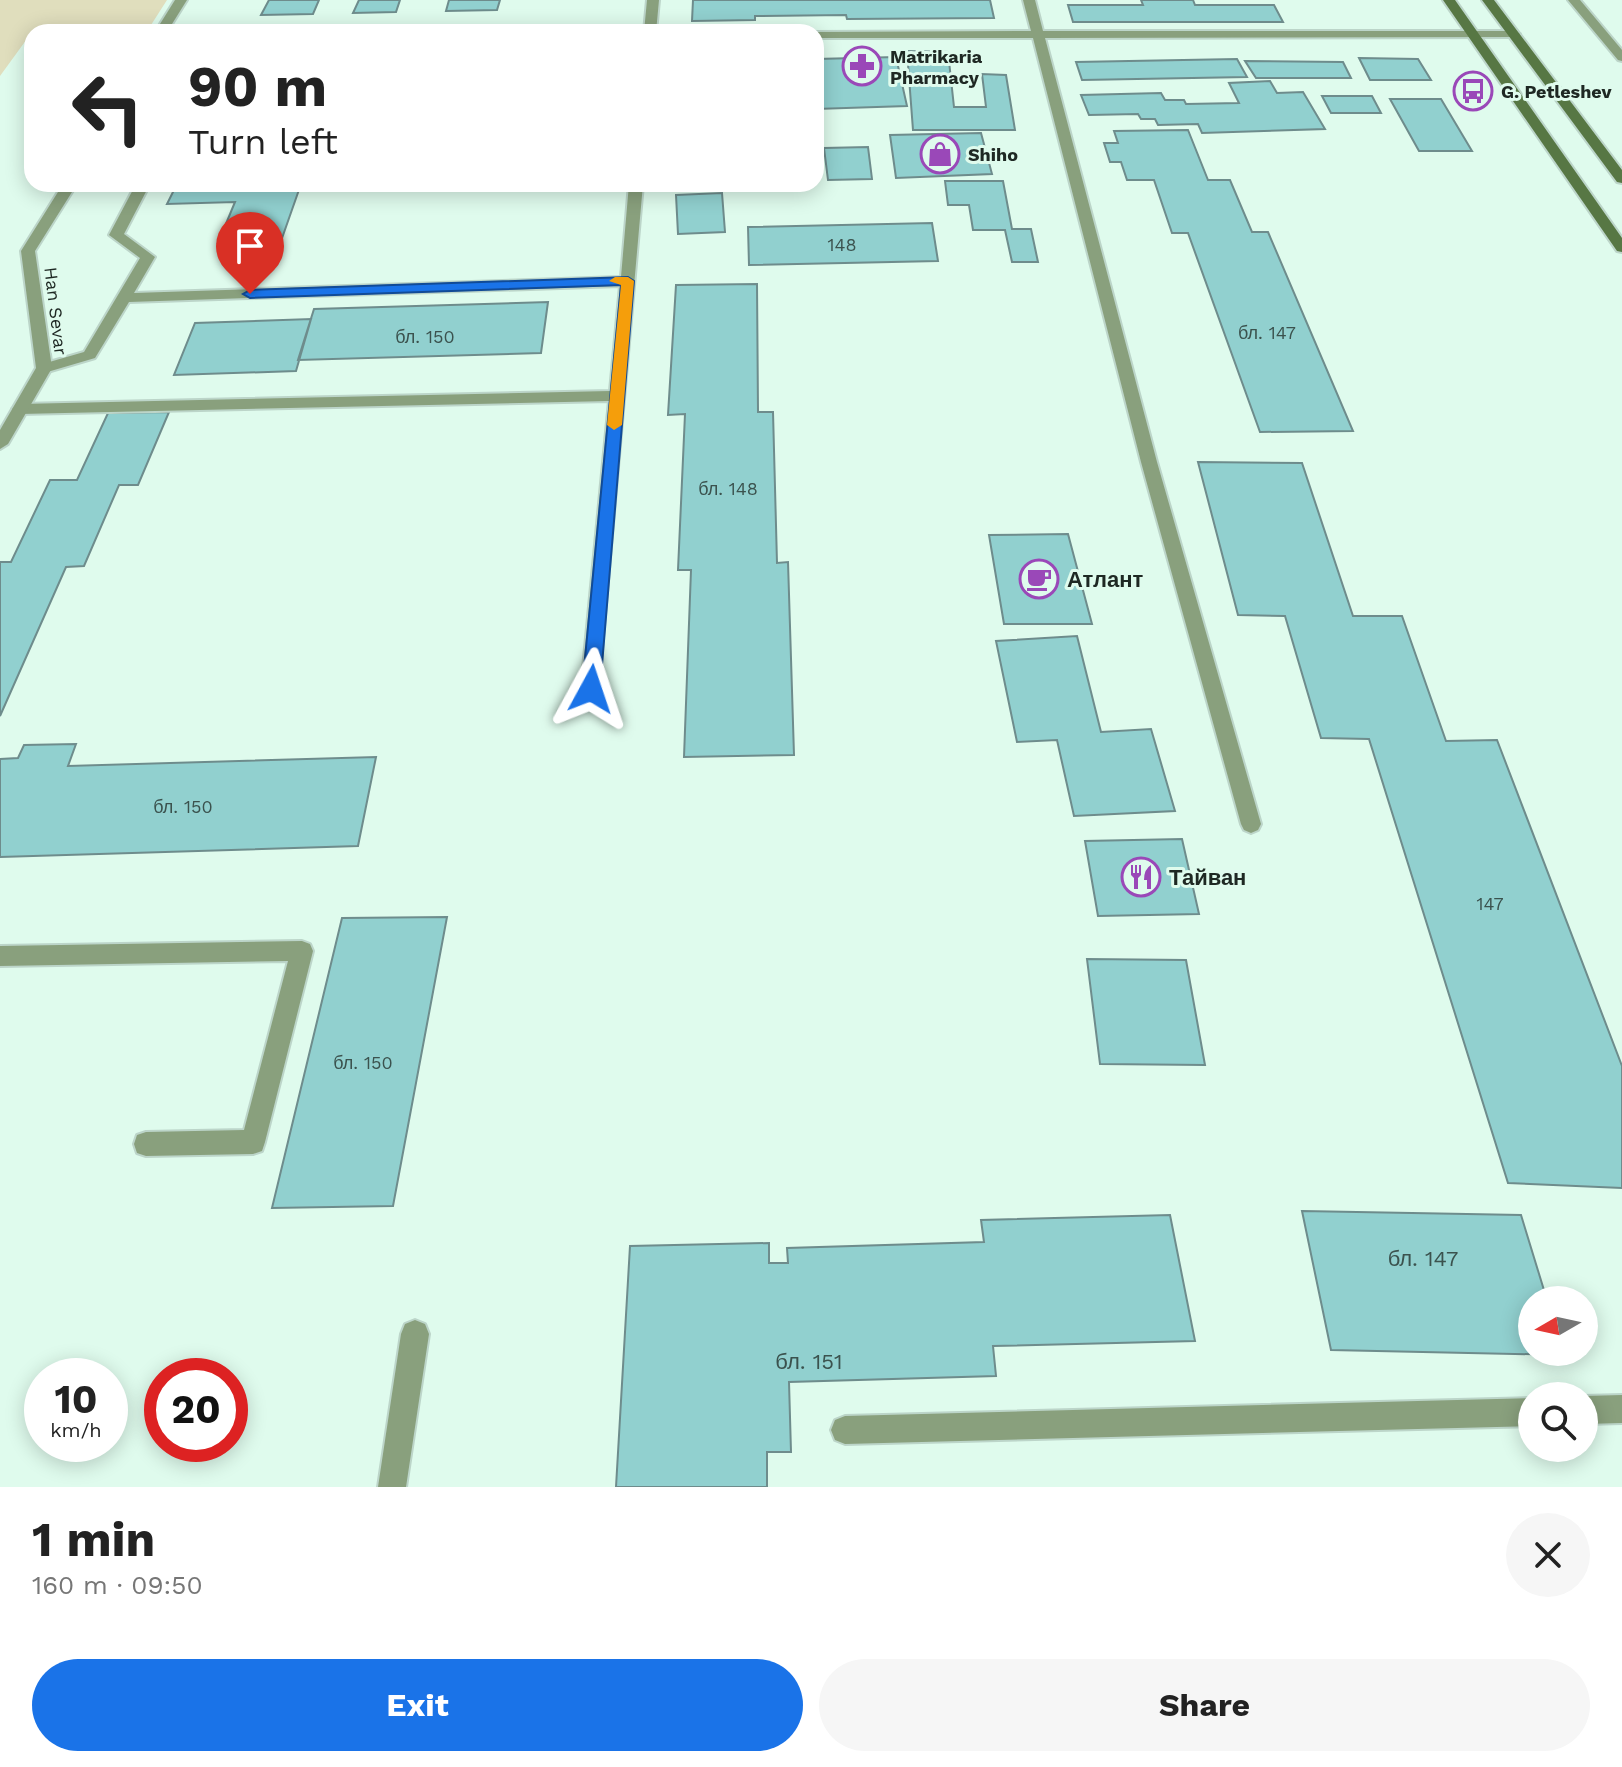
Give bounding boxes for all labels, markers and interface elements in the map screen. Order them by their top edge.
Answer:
pharmacy icon: Matrikaria Pharmacy [841,45,883,87]
place label: Matrikaria Pharmacy [890,46,983,88]
text: 90 m [188,54,327,120]
icon: left [56,56,160,160]
bus stop icon: G. Petleshev [1452,70,1494,112]
place label: G. Petleshev [1501,81,1612,102]
text: Turn left [188,121,338,163]
shop icon: Shiho [919,133,961,175]
place label: Shiho [968,144,1018,165]
pin [216,212,284,294]
icon: arrive [228,224,272,268]
house number: 148 [827,234,857,255]
street label: Han Sevar [40,266,72,356]
house number: бл. 147 [1238,322,1296,343]
house number: бл. 150 [395,326,455,347]
house number: бл. 148 [698,478,758,499]
cafe icon: Атлант [1018,558,1060,600]
place label: Атлант [1067,567,1144,592]
position arrow [549,647,633,731]
house number: бл. 150 [153,796,213,817]
restaurant icon: Тайван [1120,856,1162,898]
place label: Тайван [1169,865,1246,890]
house number: 147 [1476,893,1504,914]
house number: бл. 150 [333,1052,393,1073]
house number: бл. 147 [1388,1246,1458,1271]
north arrow [1518,1286,1598,1366]
map controls [1518,1286,1598,1462]
house number: бл. 151 [775,1349,843,1374]
speed limit sign: 20 [144,1358,248,1462]
text: 10 [55,1376,98,1423]
button: search [1518,1382,1598,1462]
text: km/h [50,1418,102,1442]
text: 1 min [32,1511,155,1568]
button: close [1506,1513,1590,1597]
text: 160 m · 09:50 [32,1570,203,1600]
button: Exit [32,1659,803,1751]
button: Share [819,1659,1590,1751]

